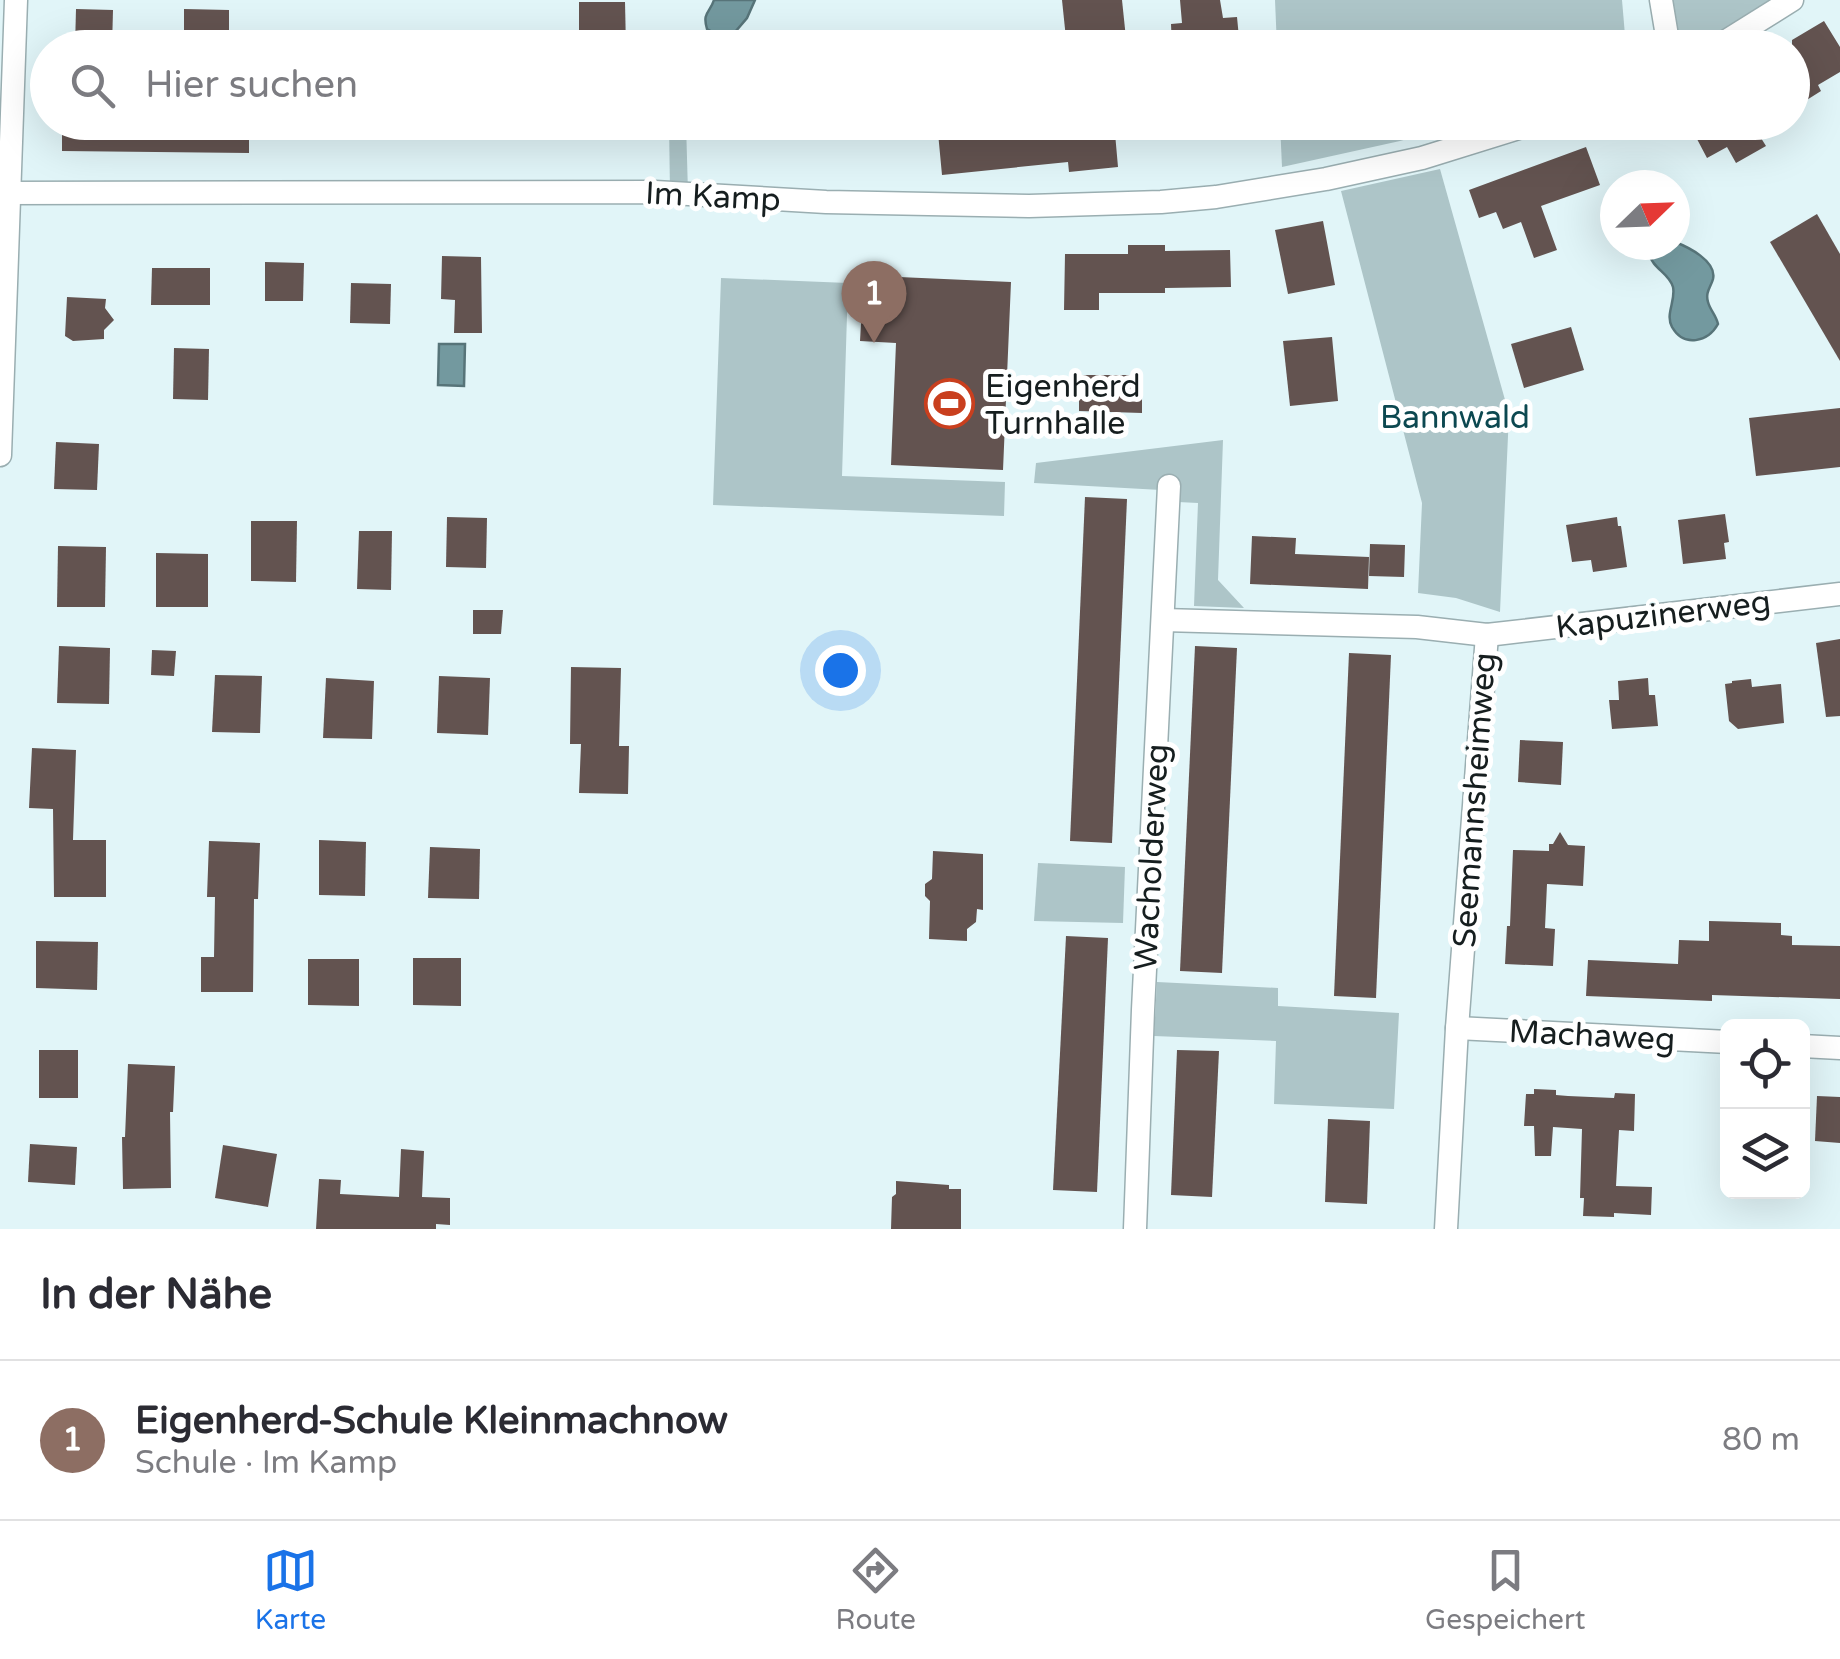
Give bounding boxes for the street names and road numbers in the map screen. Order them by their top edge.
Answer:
street label: Im Kamp [644,174,782,220]
street label: Kapuzinerweg [1553,583,1773,647]
street label: Seemannsheimweg [1446,651,1504,949]
street label: Wacholderweg [1127,743,1177,971]
street label: Machaweg [1508,1013,1676,1059]

